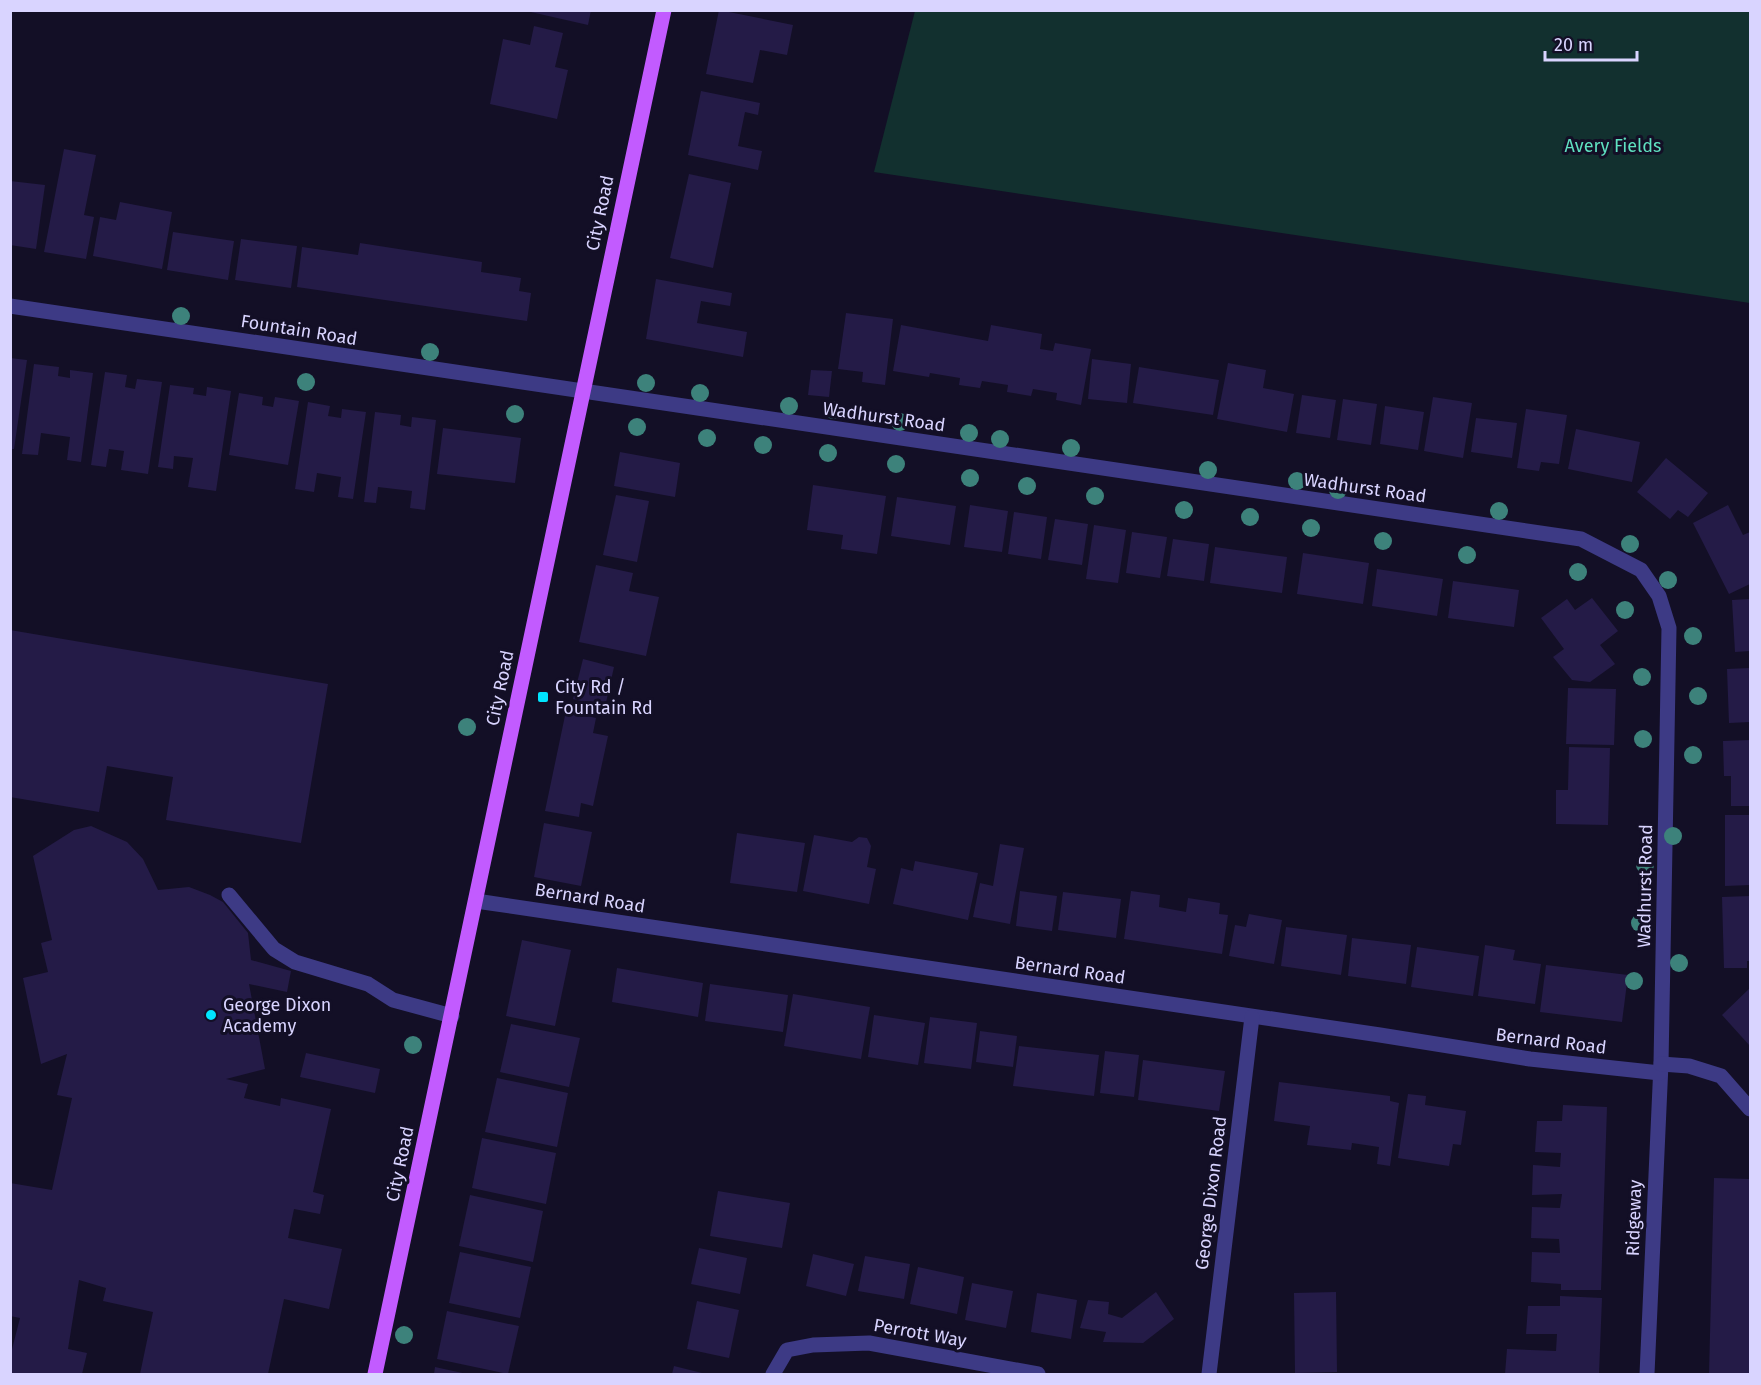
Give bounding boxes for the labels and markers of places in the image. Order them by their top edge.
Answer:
place label: City Rd / Fountain Rd [555,676,653,719]
marker: City Rd / Fountain Rd [536,690,550,704]
place label: George Dixon Academy [223,994,331,1037]
marker: George Dixon Academy [204,1008,218,1022]

